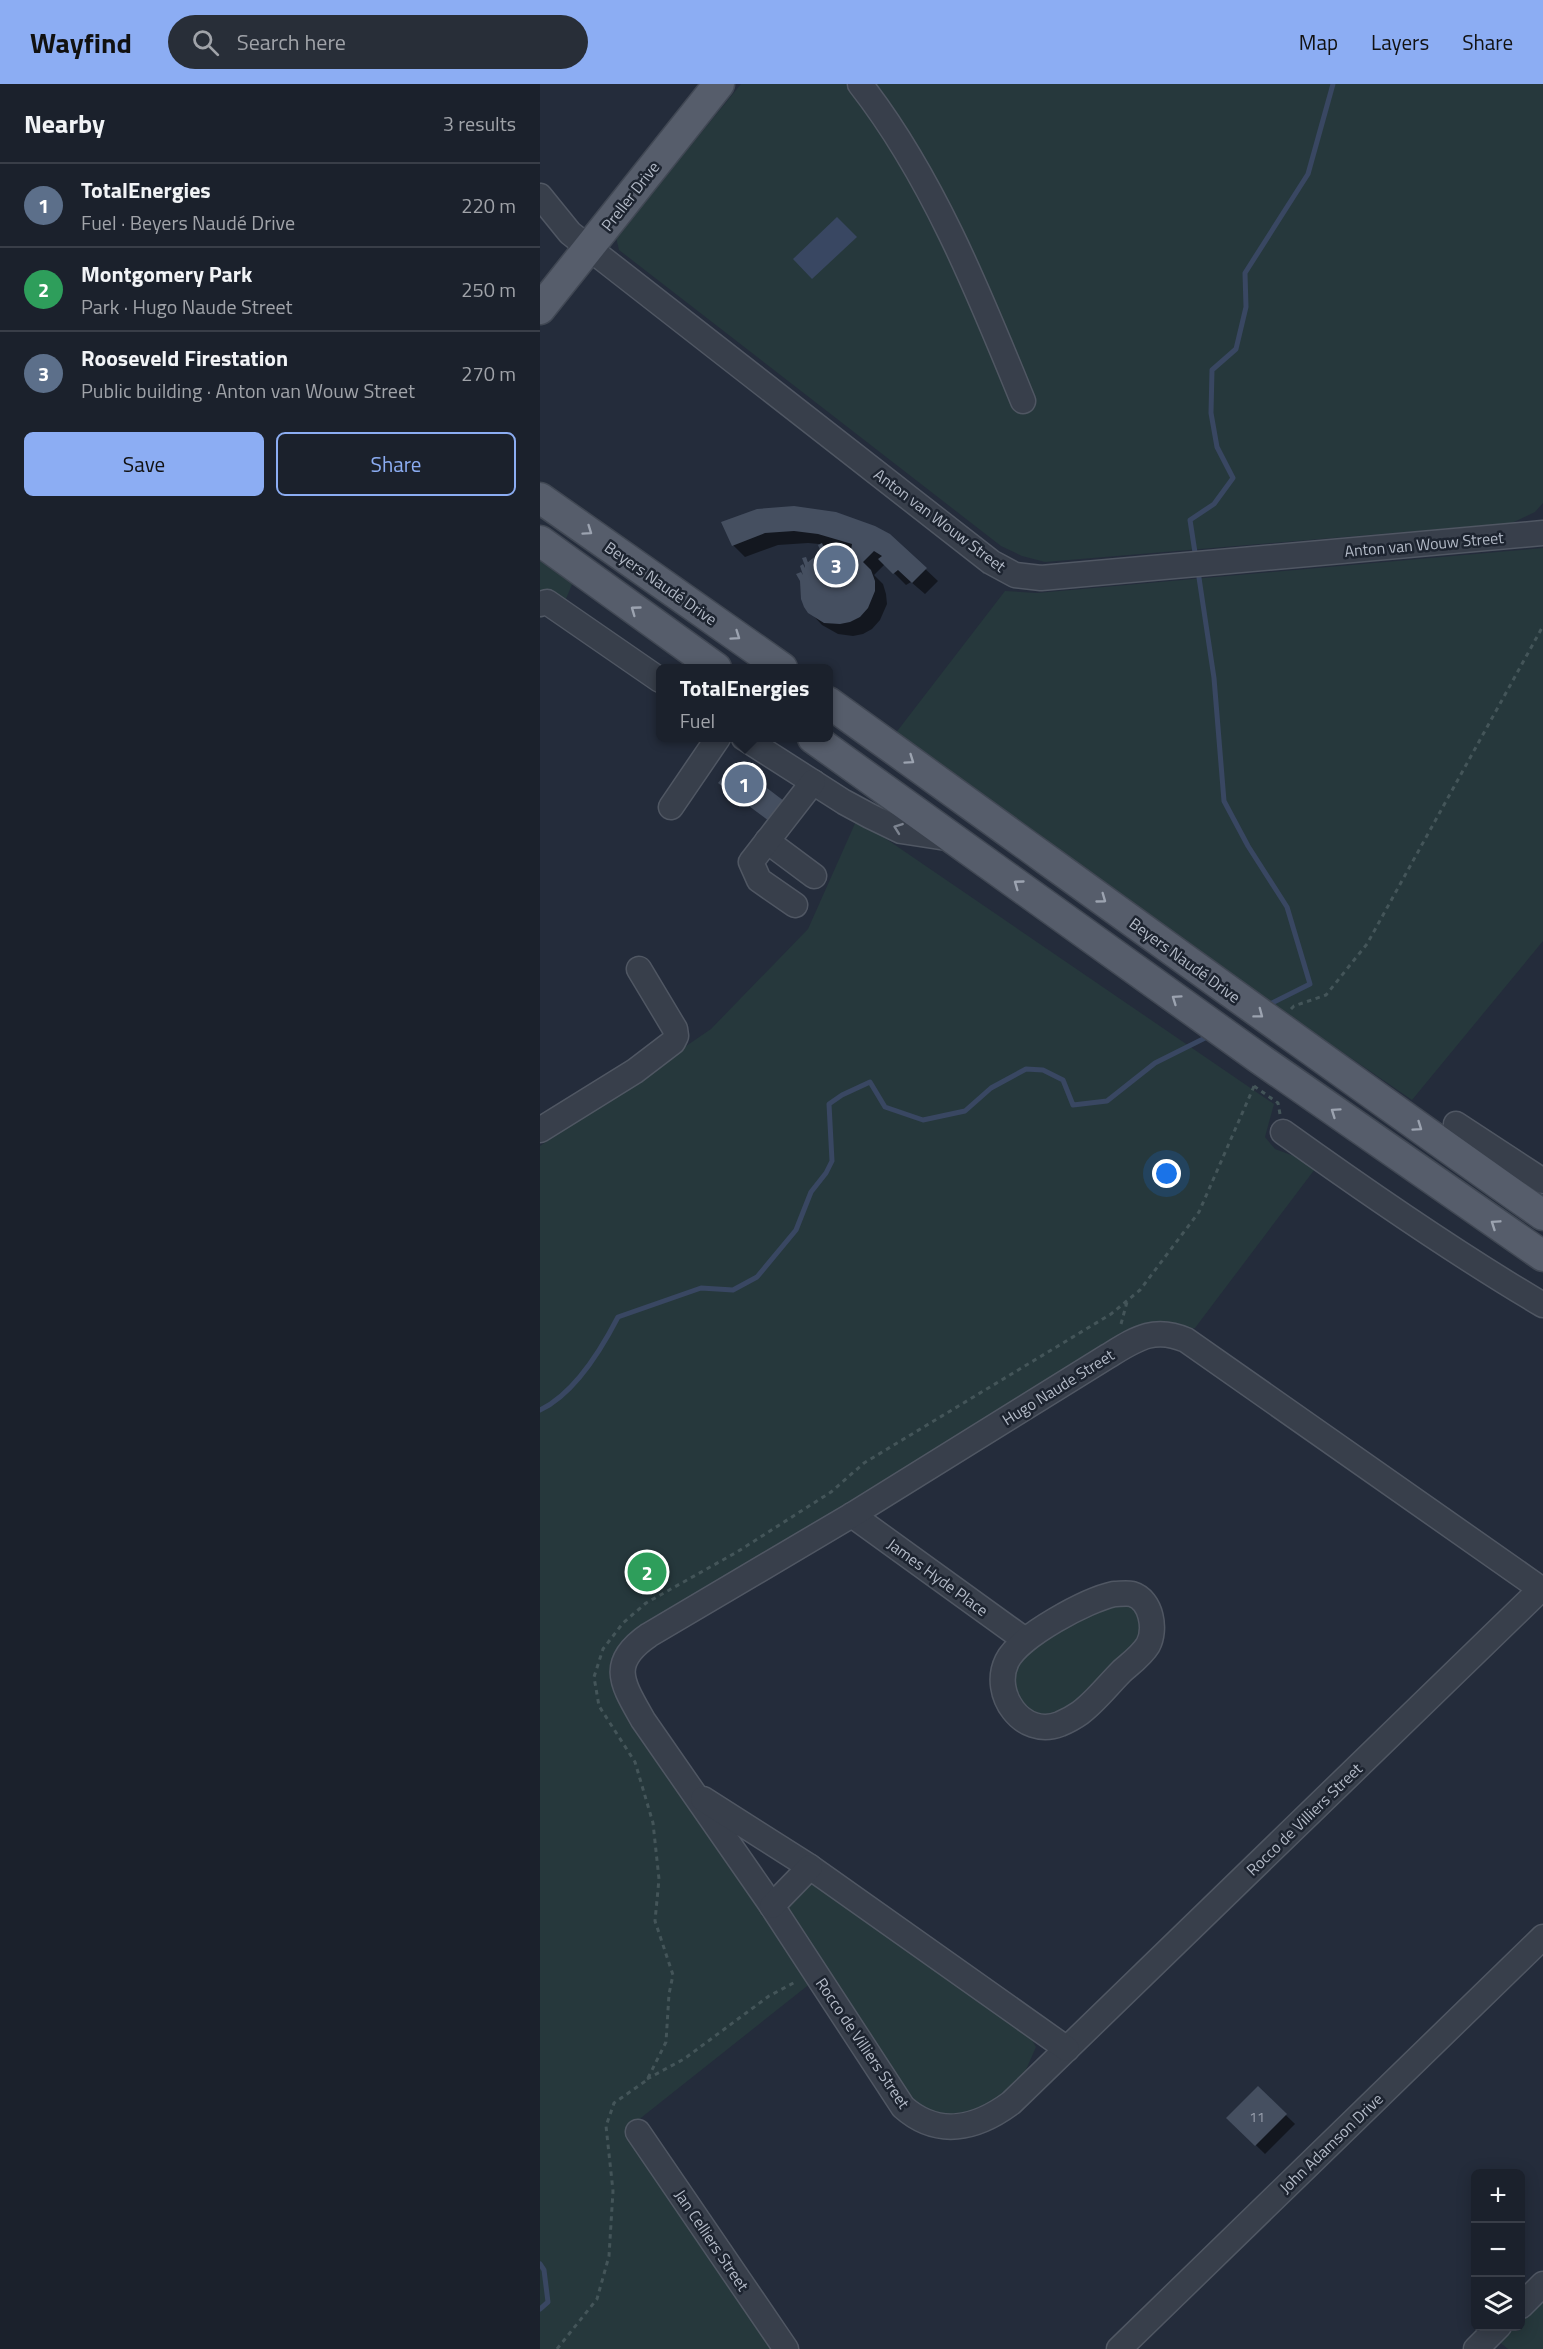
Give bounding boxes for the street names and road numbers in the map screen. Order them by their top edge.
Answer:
street label: Preller Drive [595,156,665,236]
street label: Anton van Wouw Street [869,462,1011,578]
street label: Anton van Wouw Street [1343,525,1505,563]
street label: Beyers Naudé Drive [600,535,722,631]
street label: Beyers Naudé Drive [1124,911,1246,1009]
street label: Hugo Naude Street [997,1343,1119,1431]
street label: James Hyde Place [883,1532,993,1622]
street label: Rocco de Villiers Street [1240,1757,1368,1881]
street label: Rocco de Villiers Street [810,1973,916,2114]
street label: John Adamson Drive [1274,2087,1388,2199]
street label: Jan Celliers Street [669,2184,755,2296]

